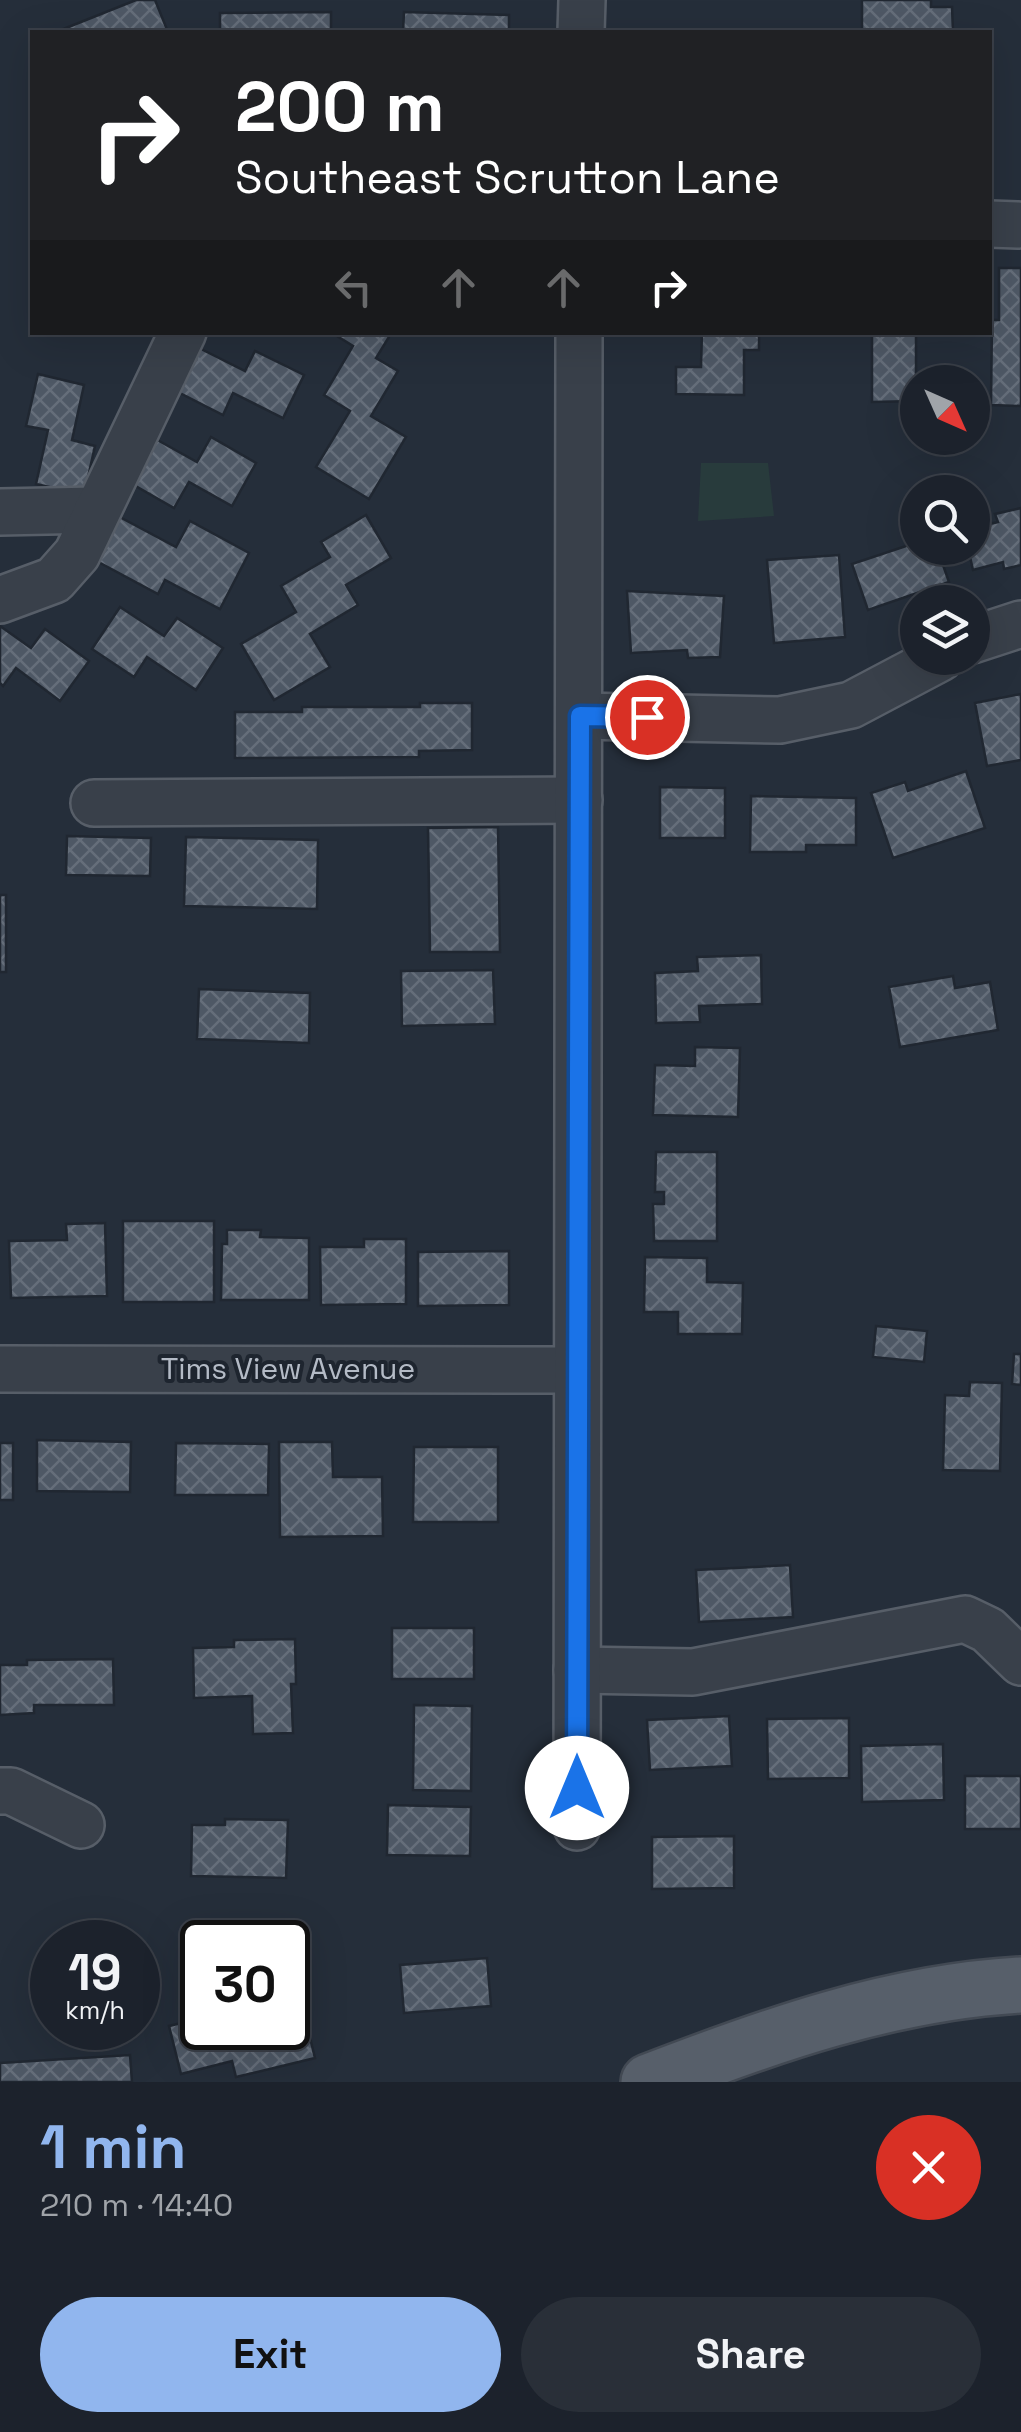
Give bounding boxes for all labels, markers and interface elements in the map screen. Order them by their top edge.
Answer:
text: 200 m [235,62,445,151]
icon: right [70,70,200,200]
text: Southeast Scrutton Lane [235,149,780,206]
icon: left [326,260,381,315]
icon: ahead [431,260,486,315]
icon: ahead [536,260,591,315]
icon: right [641,260,696,315]
north arrow [900,365,990,455]
map controls [900,365,990,675]
button: search [900,475,990,565]
button: layers [900,585,990,675]
pin [605,675,690,760]
icon: arrive [620,690,675,745]
street label: Tims View Avenue [161,1349,415,1388]
position arrow [525,1736,629,1840]
speed limit sign: 30 [180,1920,310,2050]
text: 19 [68,1941,122,2005]
text: km/h [65,1994,125,2026]
text: 1 min [40,2109,187,2186]
button: close [876,2115,981,2220]
text: 210 m · 14:40 [40,2185,233,2225]
button: Exit [40,2297,501,2412]
button: Share [521,2297,981,2412]

